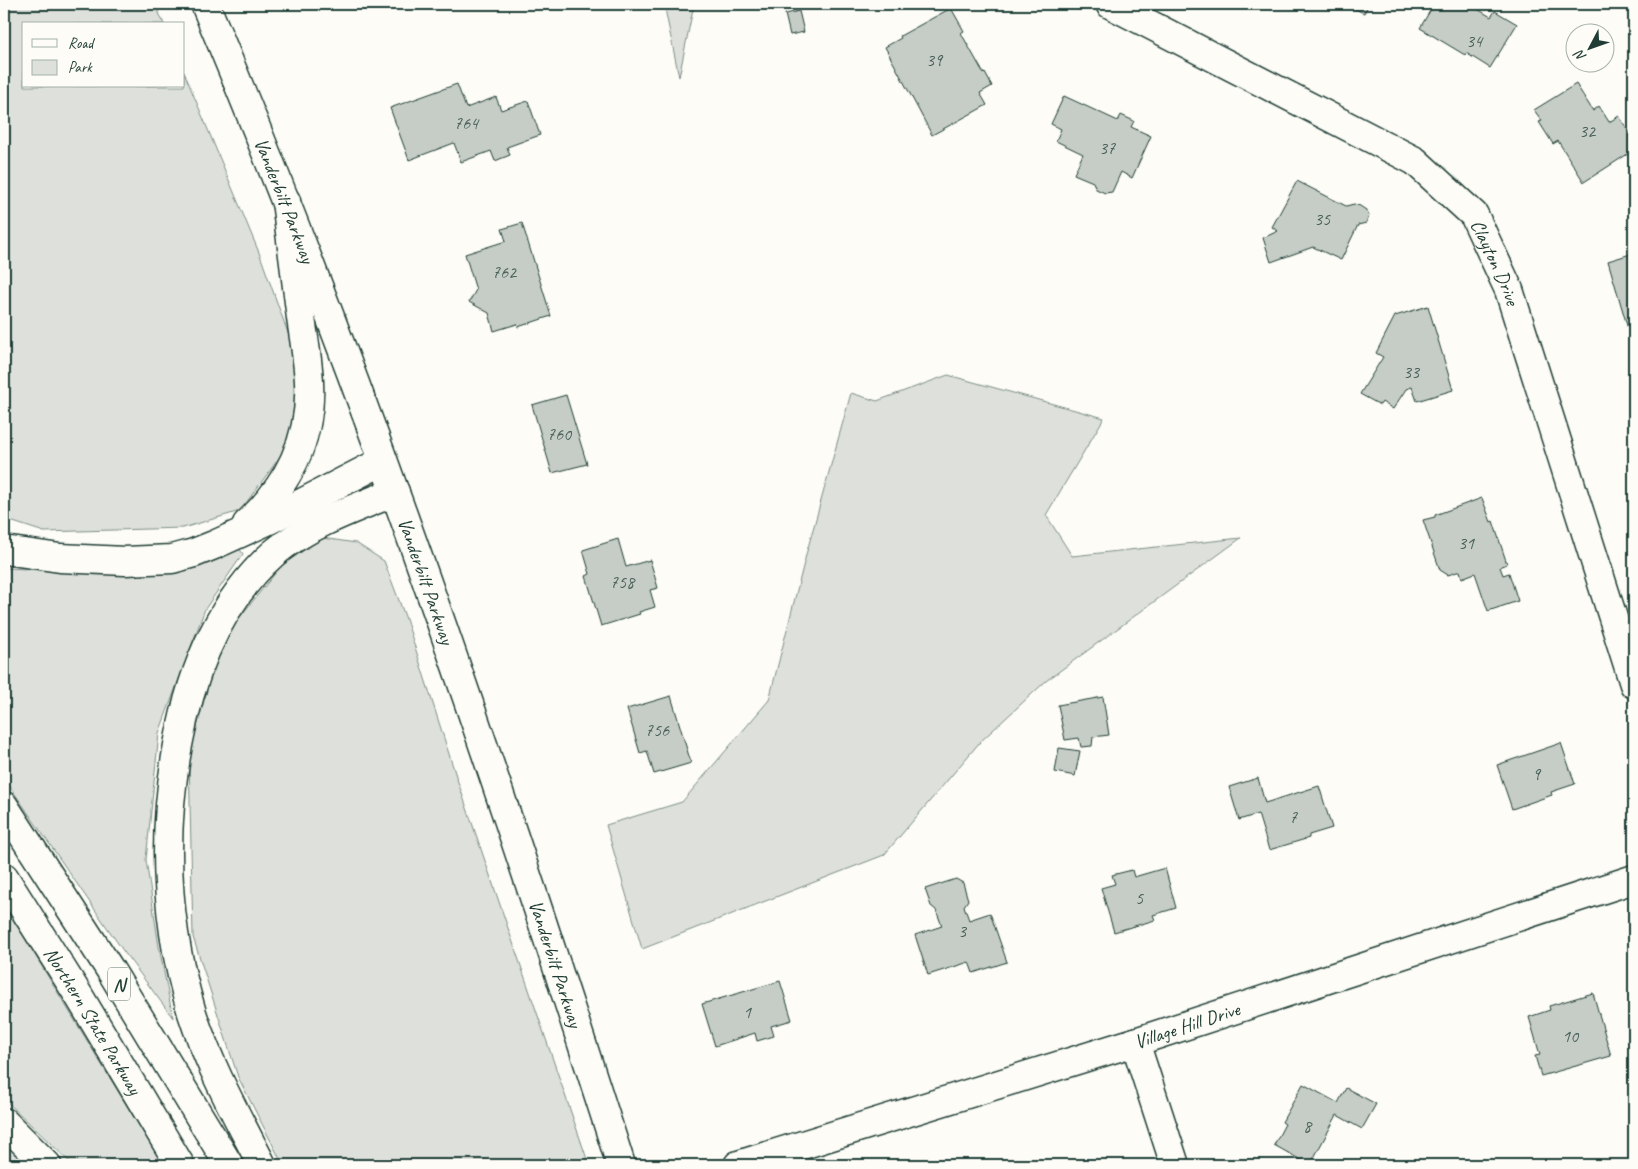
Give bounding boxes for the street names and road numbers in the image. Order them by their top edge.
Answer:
street label: Vanderbilt Parkway [248,134,321,269]
street label: Clayton Drive [1465,215,1525,310]
street label: Vanderbilt Parkway [392,514,460,650]
street label: Vanderbilt Parkway [523,897,589,1033]
street label: Northern State Parkway [38,942,148,1100]
road number: N [108,968,130,1001]
street label: Village Hill Drive [1131,996,1244,1054]

